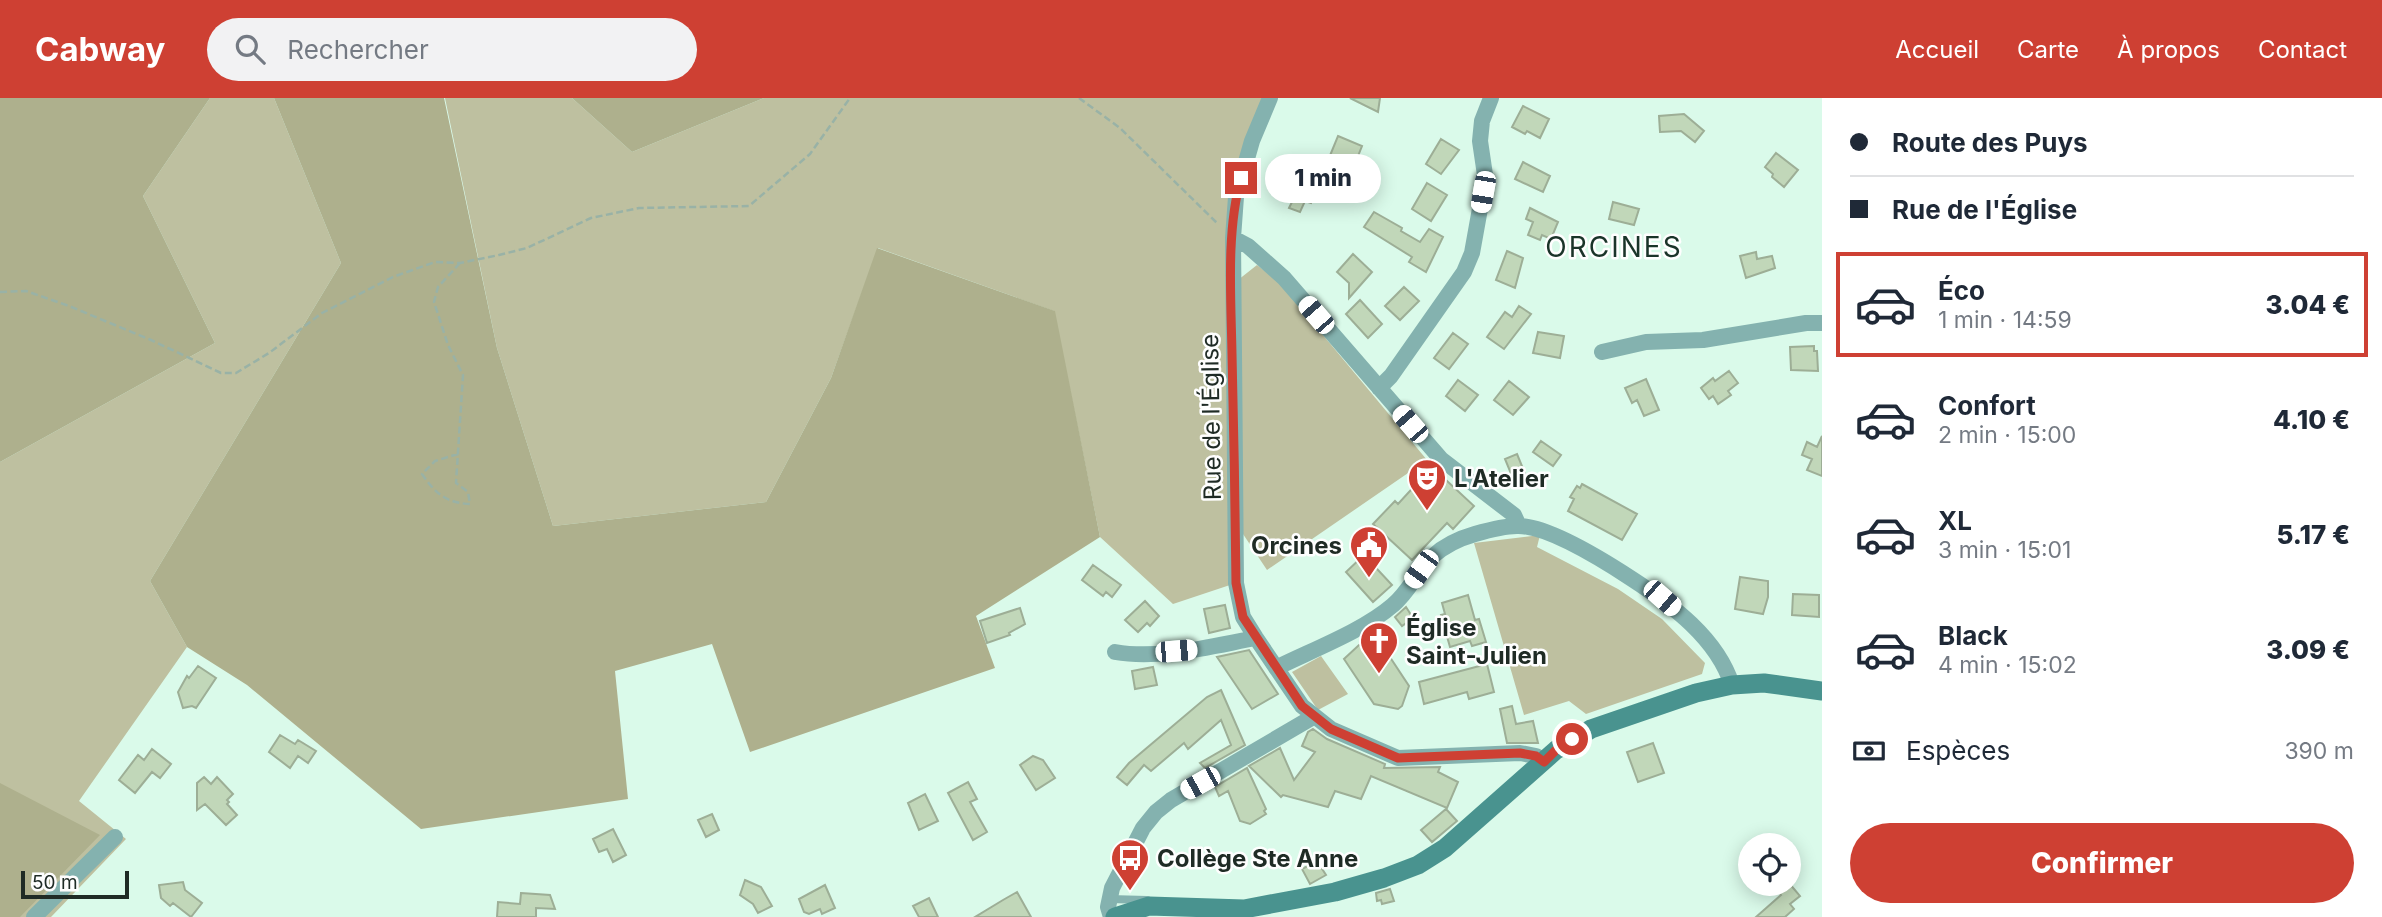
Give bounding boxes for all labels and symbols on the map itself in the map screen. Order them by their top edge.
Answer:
callout: 1 min [1266,154,1381,202]
route end [1225,162,1257,194]
car [1470,169,1497,215]
district label: ORCINES [1545,230,1683,264]
car [1295,292,1338,338]
street label: Rue de l'Église [1194,334,1227,500]
car [1389,401,1432,447]
theatre icon: L'Atelier [1406,457,1448,512]
place label: L'Atelier [1454,464,1549,493]
public building icon: Orcines [1348,524,1390,579]
place label: Orcines [1251,531,1342,560]
car [1401,546,1442,592]
car [1640,576,1685,620]
place label: Église Saint-Julien [1406,613,1547,670]
church icon: Église Saint-Julien [1358,620,1400,675]
car [1155,639,1198,663]
route start [1556,723,1588,755]
car [1177,764,1224,802]
bus stop icon: Collège Ste Anne [1109,837,1151,892]
place label: Collège Ste Anne [1157,844,1358,873]
scale bar [21,868,130,900]

